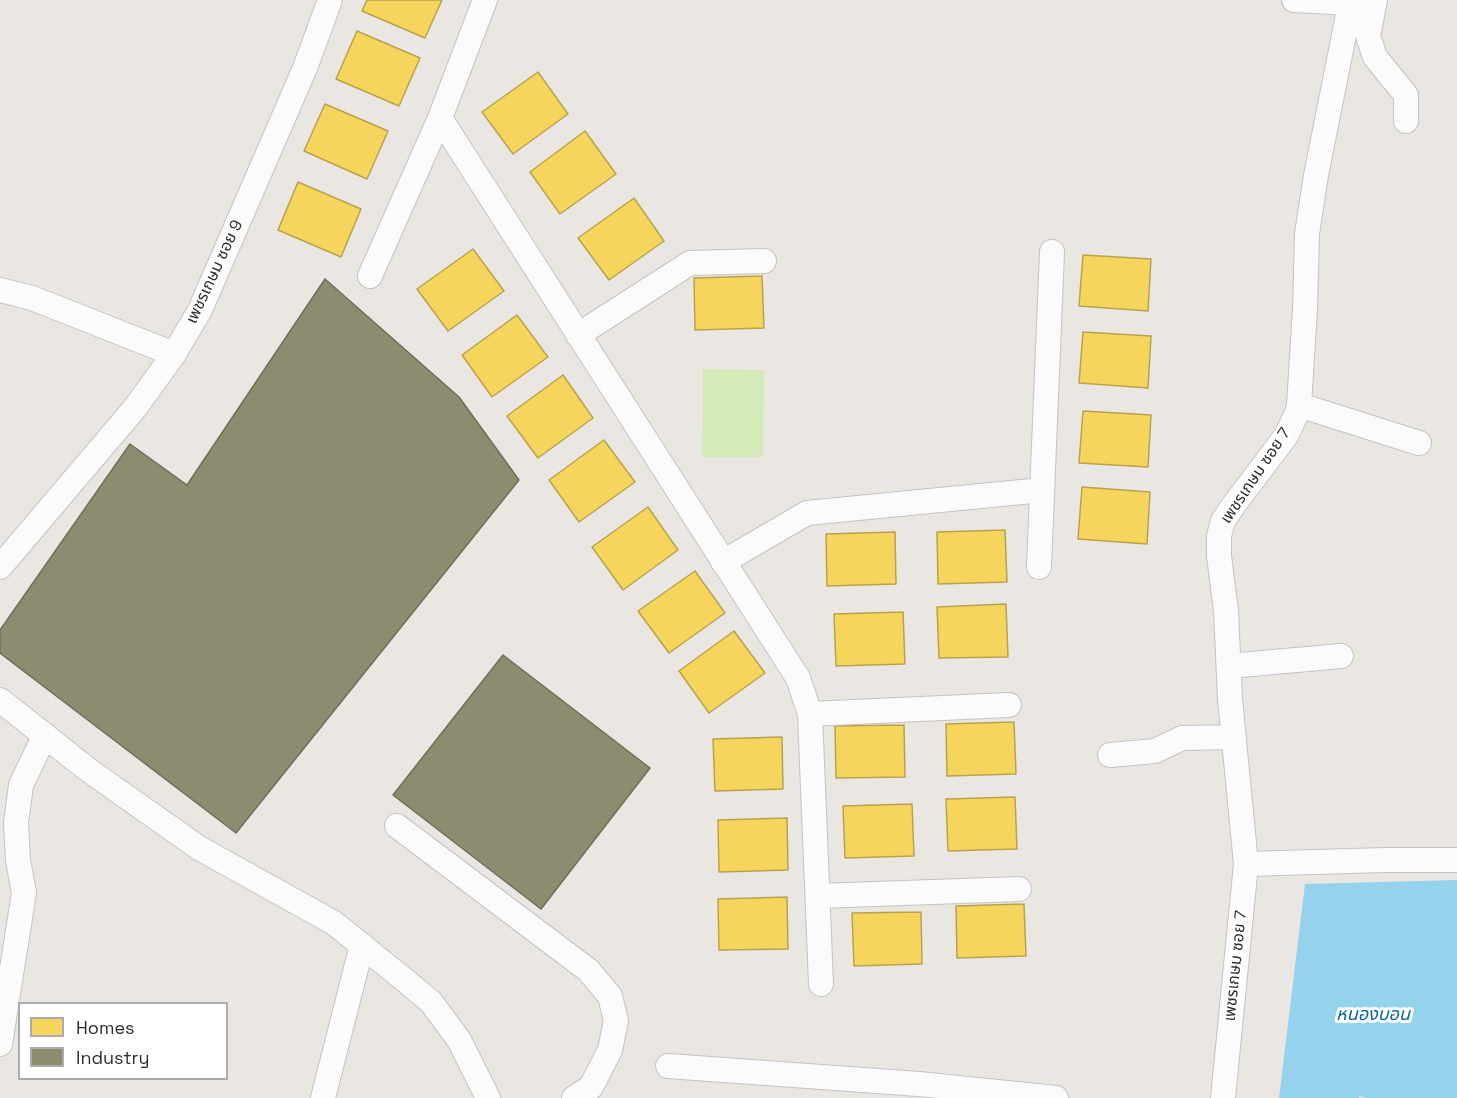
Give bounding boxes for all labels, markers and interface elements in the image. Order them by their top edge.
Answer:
street label: เพชรเกษม ซอย 9 [183,217,247,327]
street label: เพชรเกษม ซอย 7 [1217,424,1295,528]
street label: เพชรเกษม ซอย 7 [1221,910,1251,1022]
legend [18,1002,228,1080]
water label: หนองบอน [1336,1004,1410,1026]
text: Homes [76,1016,135,1039]
text: Industry [76,1046,149,1069]

